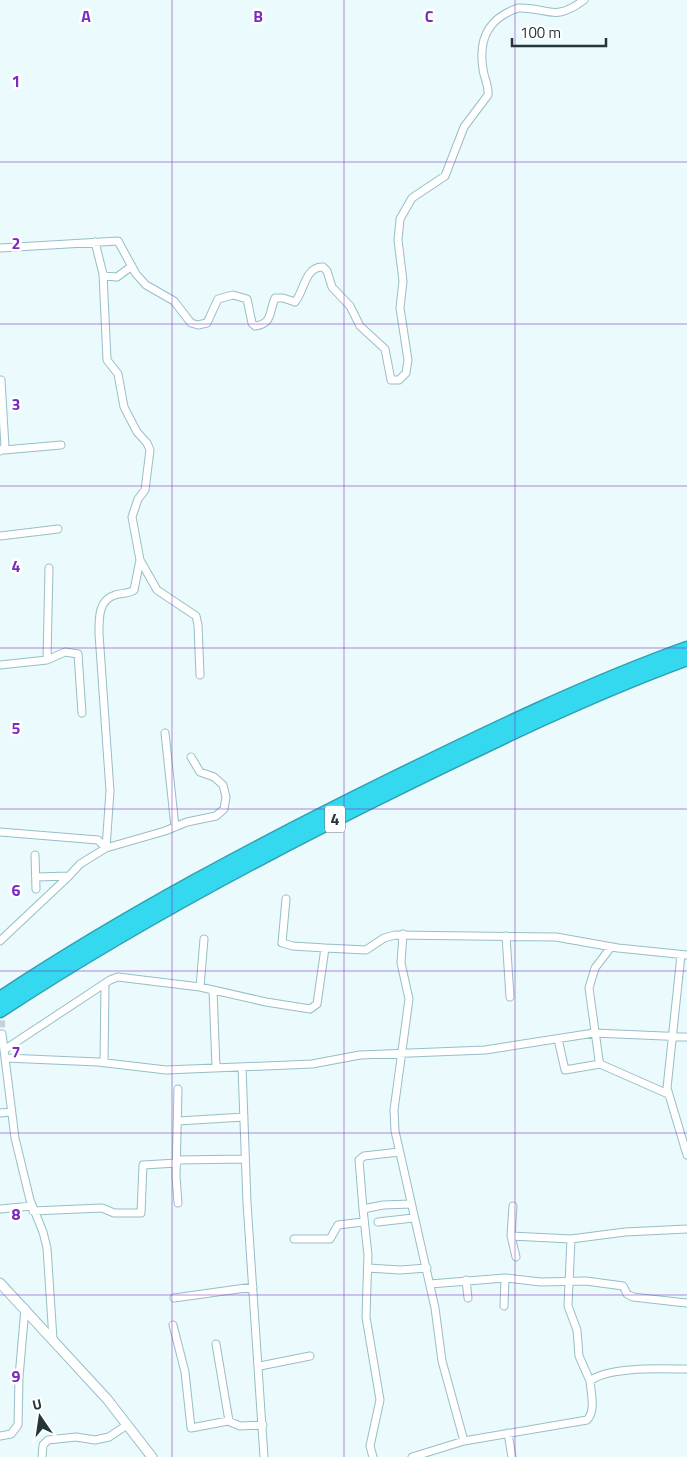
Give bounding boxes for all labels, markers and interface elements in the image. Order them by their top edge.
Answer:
text: A [81,4,91,28]
text: B [253,4,263,28]
text: C [425,4,434,28]
scale bar [512,15,606,47]
text: 100 m [520,21,561,44]
text: 1 [12,69,20,93]
text: 2 [12,231,20,255]
text: 3 [12,392,20,416]
text: 4 [12,554,21,578]
text: 5 [12,716,21,740]
road number: 4 [325,806,345,832]
text: 6 [12,878,21,902]
text: 7 [12,1040,20,1064]
text: 8 [12,1202,21,1226]
text: 9 [12,1364,21,1388]
north arrow [15,1392,65,1442]
text: U [30,1393,44,1415]

